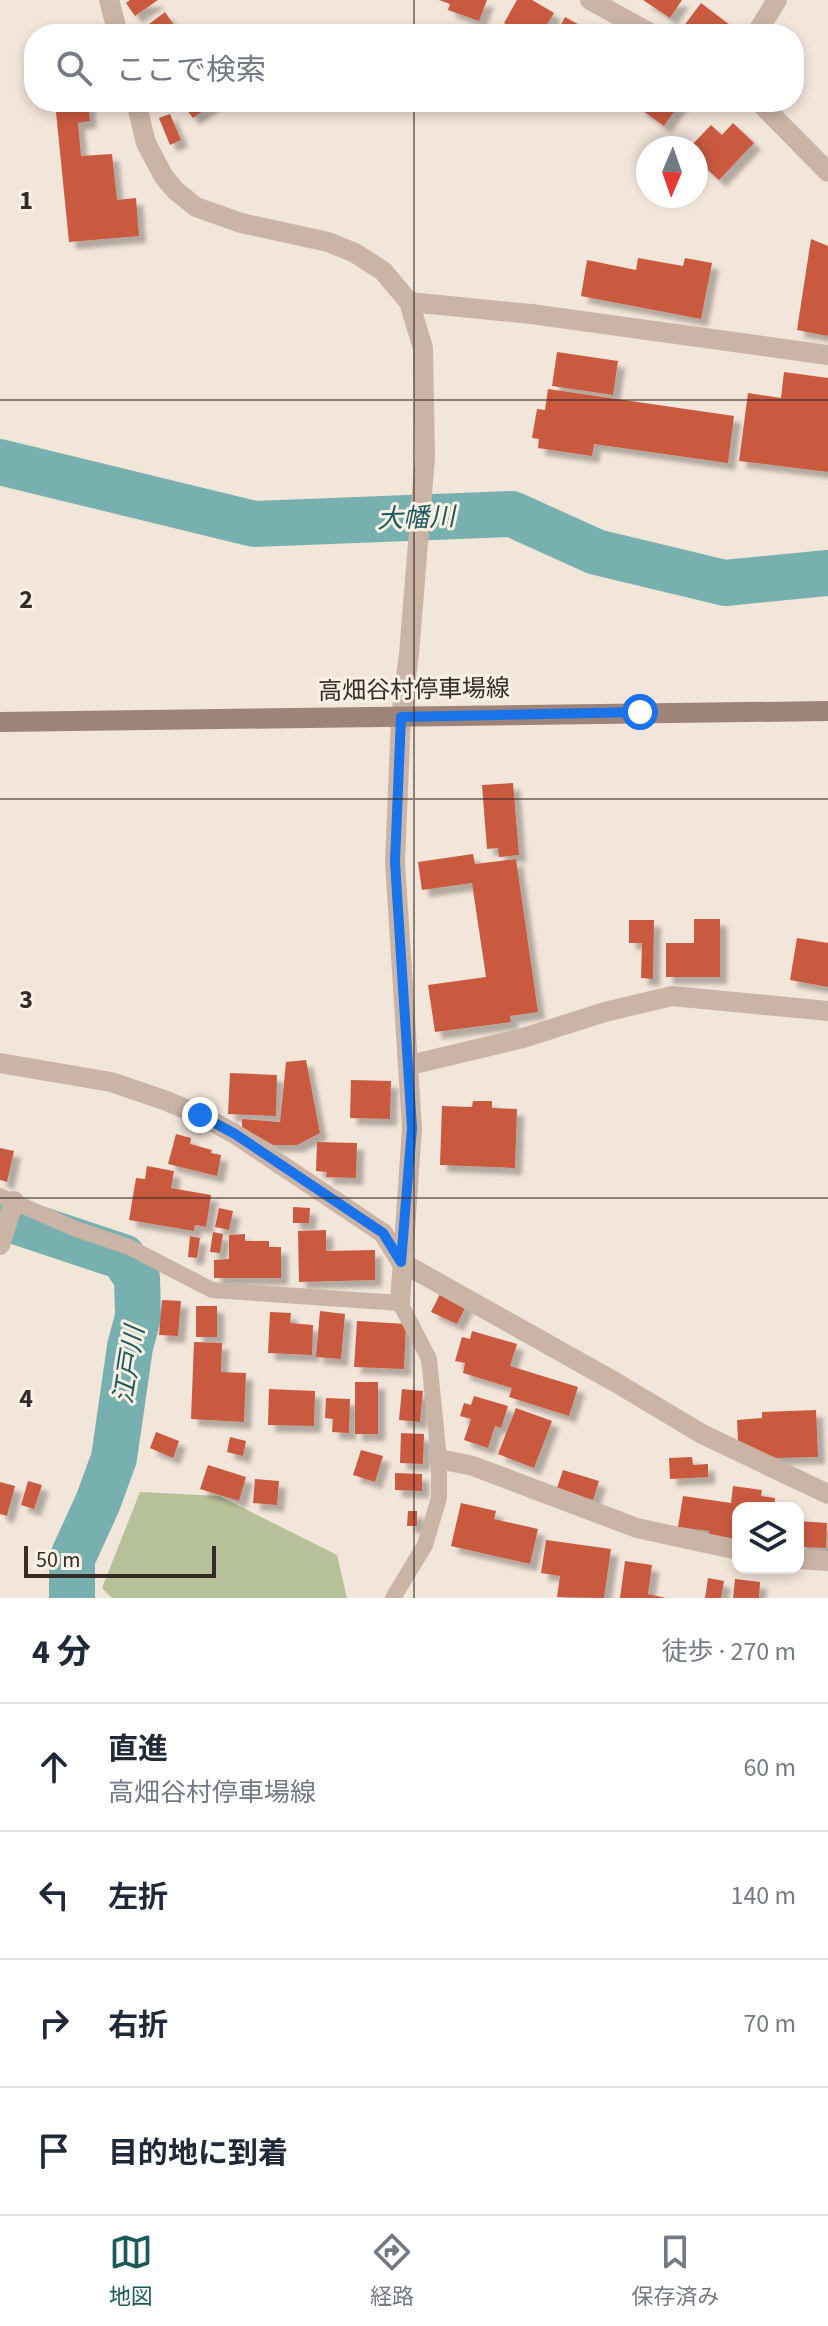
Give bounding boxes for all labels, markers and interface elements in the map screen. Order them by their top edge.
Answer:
search box [24,24,804,112]
icon: search [52,46,96,90]
text: ここで検索 [116,49,266,92]
north arrow [636,136,708,208]
text: 1 [19,182,33,219]
water label: 大幡川 [376,498,459,538]
text: 2 [19,581,33,618]
street label: 高畑谷村停車場線 [318,671,510,709]
route start [622,694,658,730]
text: 3 [19,981,33,1018]
route end [182,1097,218,1133]
water label: 江戸川 [105,1321,154,1406]
text: 4 [19,1380,33,1417]
map controls [732,1502,804,1574]
button: layers [732,1502,804,1574]
scale bar [24,1542,216,1578]
text: 50 m [36,1544,81,1576]
text: 4 分 [32,1628,91,1677]
text: 徒歩 · 270 m [662,1633,796,1670]
text: 直進 [108,1728,168,1771]
icon: ahead [32,1745,76,1789]
text: 60 m [743,1749,796,1786]
text: 高畑谷村停車場線 [108,1774,316,1811]
icon: left [32,1873,76,1917]
text: 左折 [108,1876,168,1919]
text: 140 m [730,1877,796,1914]
icon: right [32,2001,76,2045]
text: 右折 [108,2004,168,2047]
text: 70 m [743,2005,796,2042]
icon: arrive [32,2129,76,2173]
text: 目的地に到着 [108,2132,288,2175]
tab: 地図 [109,2230,153,2313]
tab: 経路 [370,2230,414,2313]
tab: 保存済み [631,2230,719,2313]

